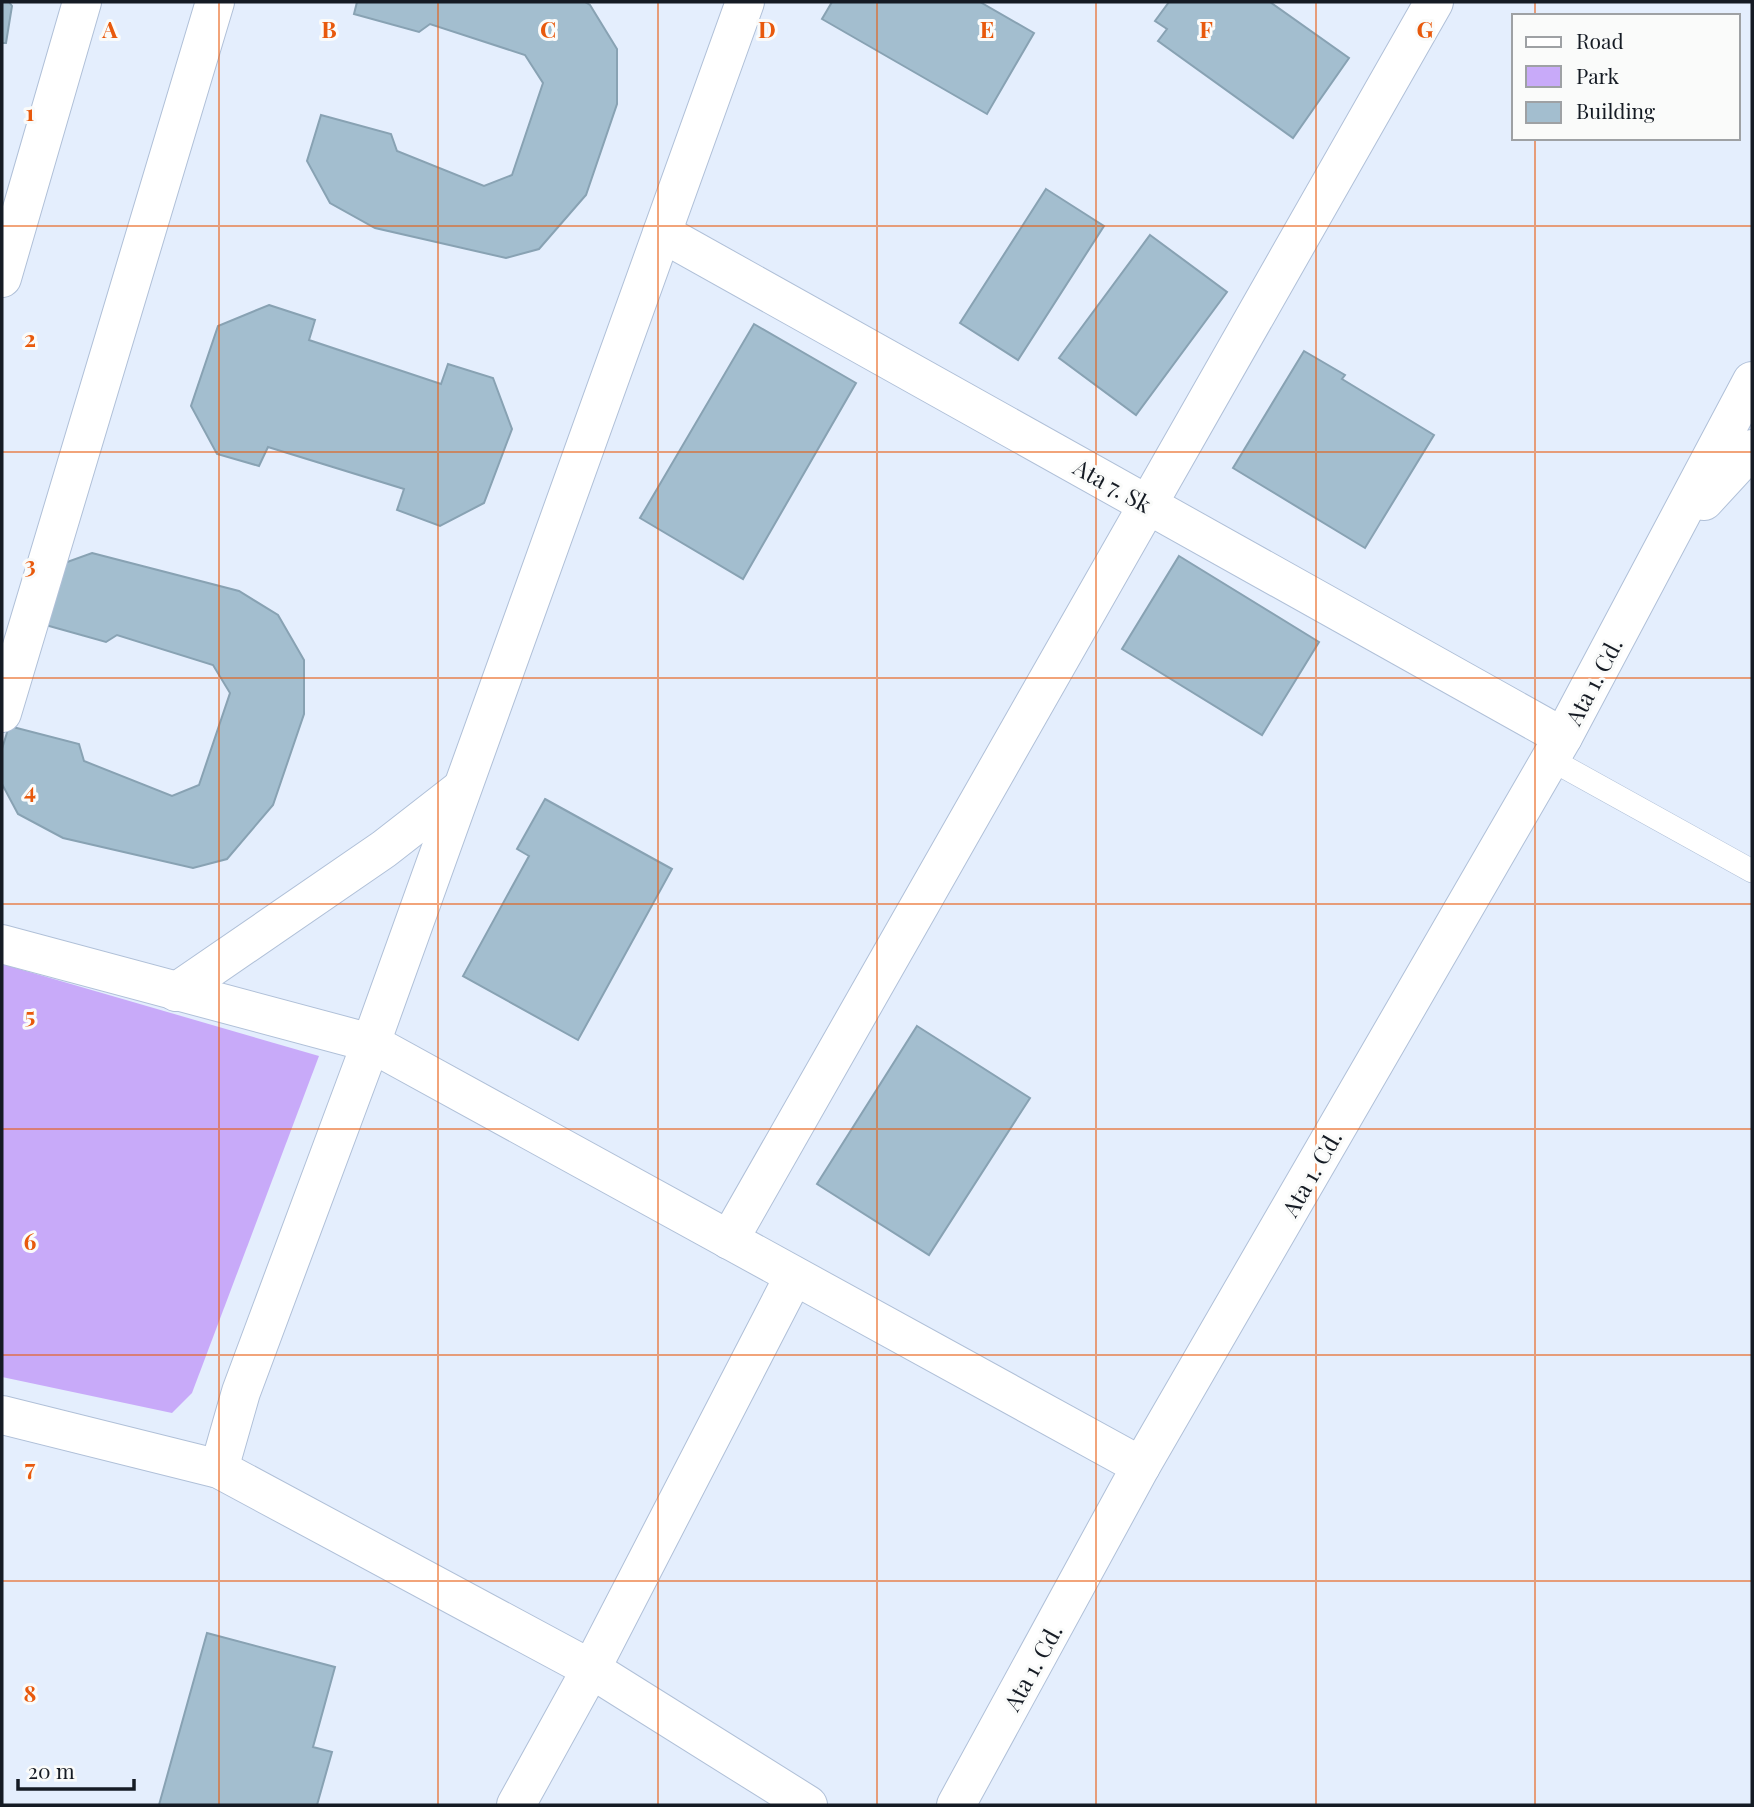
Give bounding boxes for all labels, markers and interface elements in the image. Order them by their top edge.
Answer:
text: A [101,13,118,44]
text: B [321,13,337,44]
text: C [540,13,556,44]
text: D [758,13,776,44]
text: E [980,13,994,44]
text: F [1199,13,1213,44]
text: G [1417,13,1434,44]
legend [1512,14,1740,140]
text: Road [1576,26,1624,54]
text: Park [1576,61,1620,89]
text: 1 [26,96,35,127]
text: Building [1576,96,1655,124]
text: 2 [24,322,36,353]
street label: Ata 7. Sk [1068,450,1158,519]
text: 3 [24,548,36,579]
street label: Ata 1. Cd. [1557,632,1629,731]
text: 4 [24,774,36,805]
text: 5 [25,999,35,1030]
street label: Ata 1. Cd. [1273,1124,1348,1223]
text: 6 [24,1225,37,1256]
text: 7 [25,1451,36,1482]
street label: Ata 1. Cd. [995,1618,1068,1717]
text: 8 [24,1677,36,1708]
scale bar [18,1748,133,1792]
text: 20 m [28,1756,75,1784]

